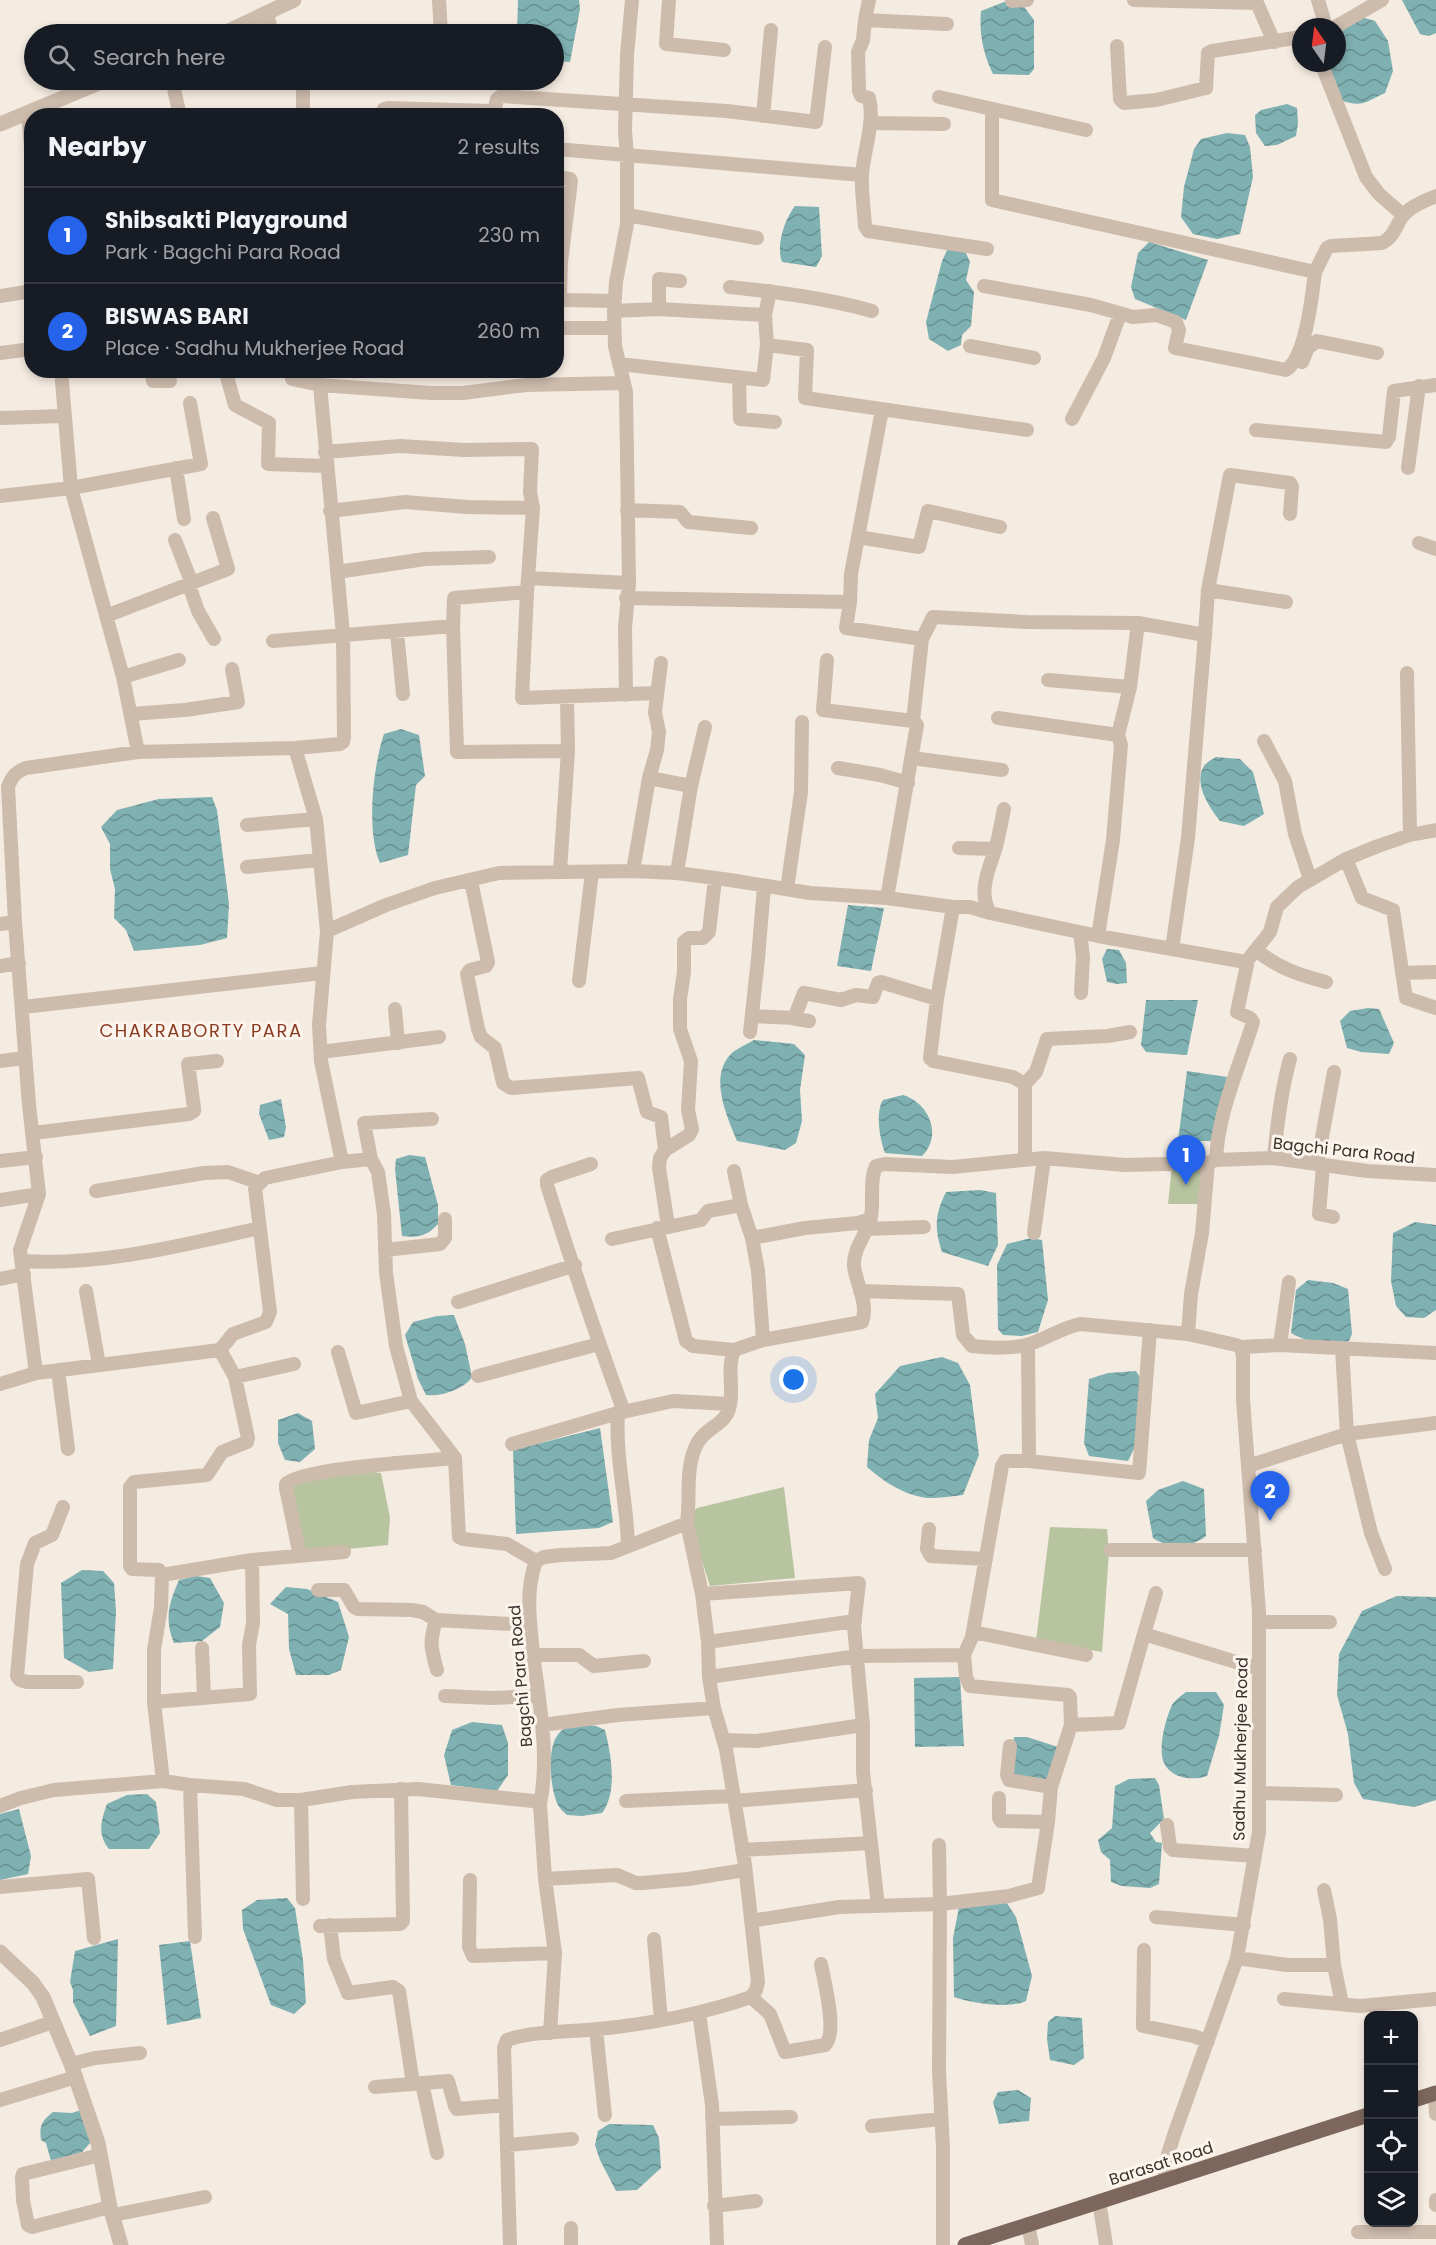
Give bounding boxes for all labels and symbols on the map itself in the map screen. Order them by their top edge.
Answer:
north arrow [1292,18,1346,72]
district label: CHAKRABORTY PARA [99,1018,303,1043]
street label: Bagchi Para Road [1272,1132,1416,1169]
pin: 1 [1166,1136,1206,1185]
your location [779,1365,808,1394]
pin: 2 [1250,1472,1290,1521]
street label: Bagchi Para Road [503,1604,538,1748]
street label: Sadhu Mukherjee Road [1227,1657,1254,1841]
street label: Barasat Road [1106,2136,1216,2191]

